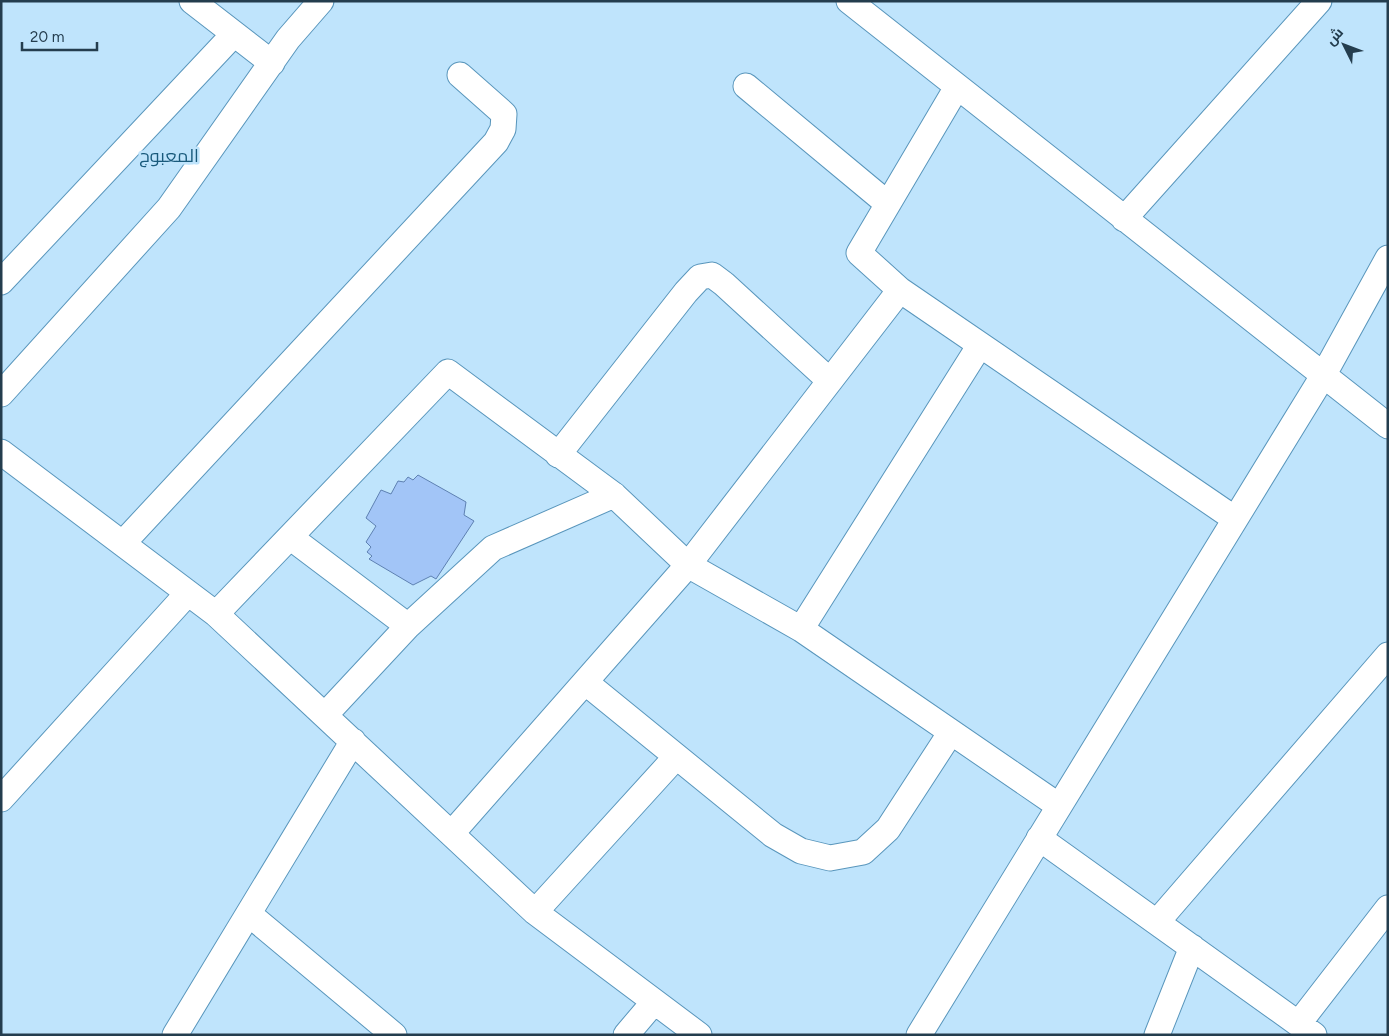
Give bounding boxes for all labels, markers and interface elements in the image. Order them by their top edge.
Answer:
scale bar [22,20,98,52]
north arrow [1319,20,1369,70]
text: ش [1322,24,1347,49]
text: 20 m [30,28,64,46]
district label: المعبوج [139,145,199,168]

